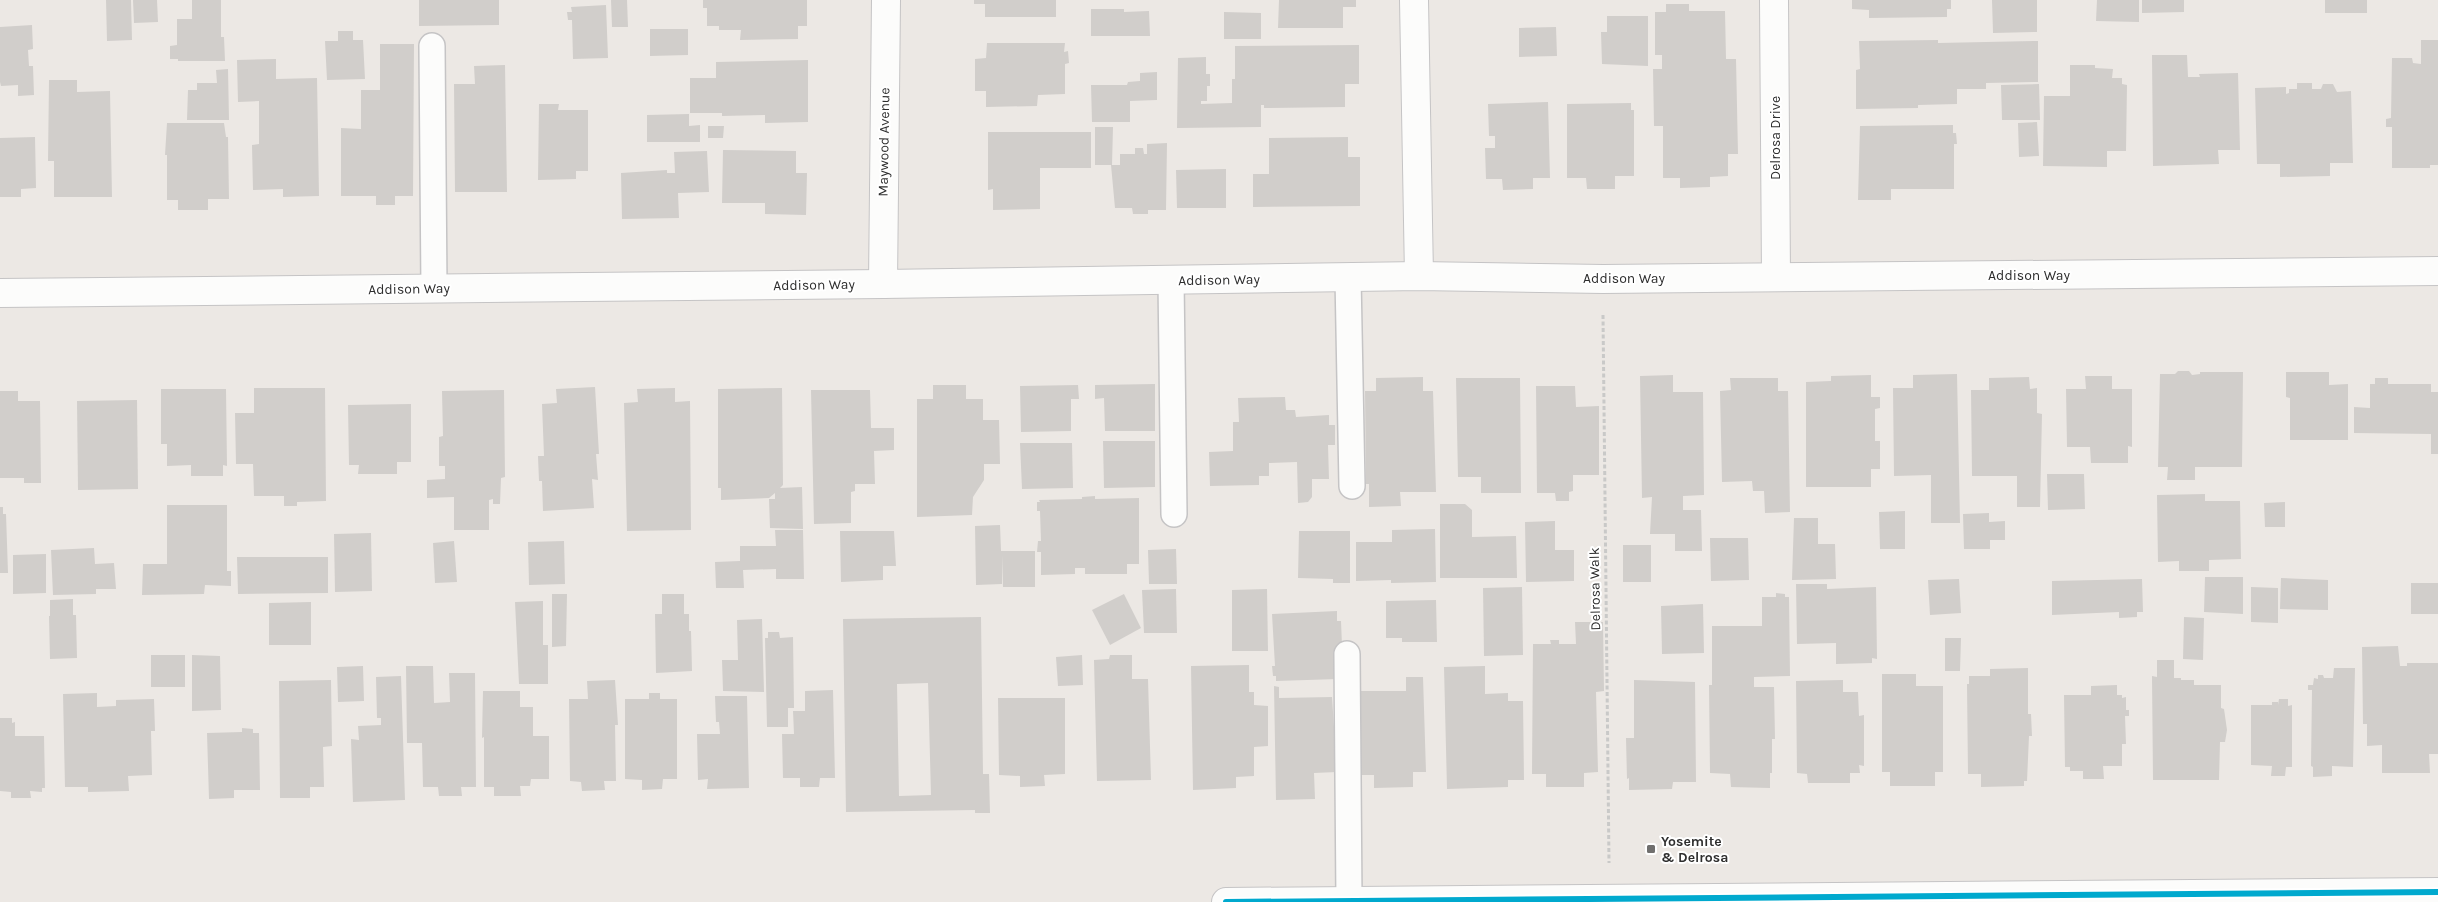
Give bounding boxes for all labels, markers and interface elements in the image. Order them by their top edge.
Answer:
street label: Maywood Avenue [875,87,893,197]
street label: Delrosa Drive [1767,96,1784,180]
street label: Addison Way [1988,267,2070,284]
street label: Addison Way [1583,270,1665,287]
street label: Addison Way [1178,271,1261,289]
street label: Addison Way [773,276,856,294]
street label: Addison Way [368,280,451,298]
street label: Delrosa Walk [1586,547,1604,631]
place label: Yosemite & Delrosa [1661,833,1728,866]
marker: Yosemite & Delrosa [1645,843,1657,855]

